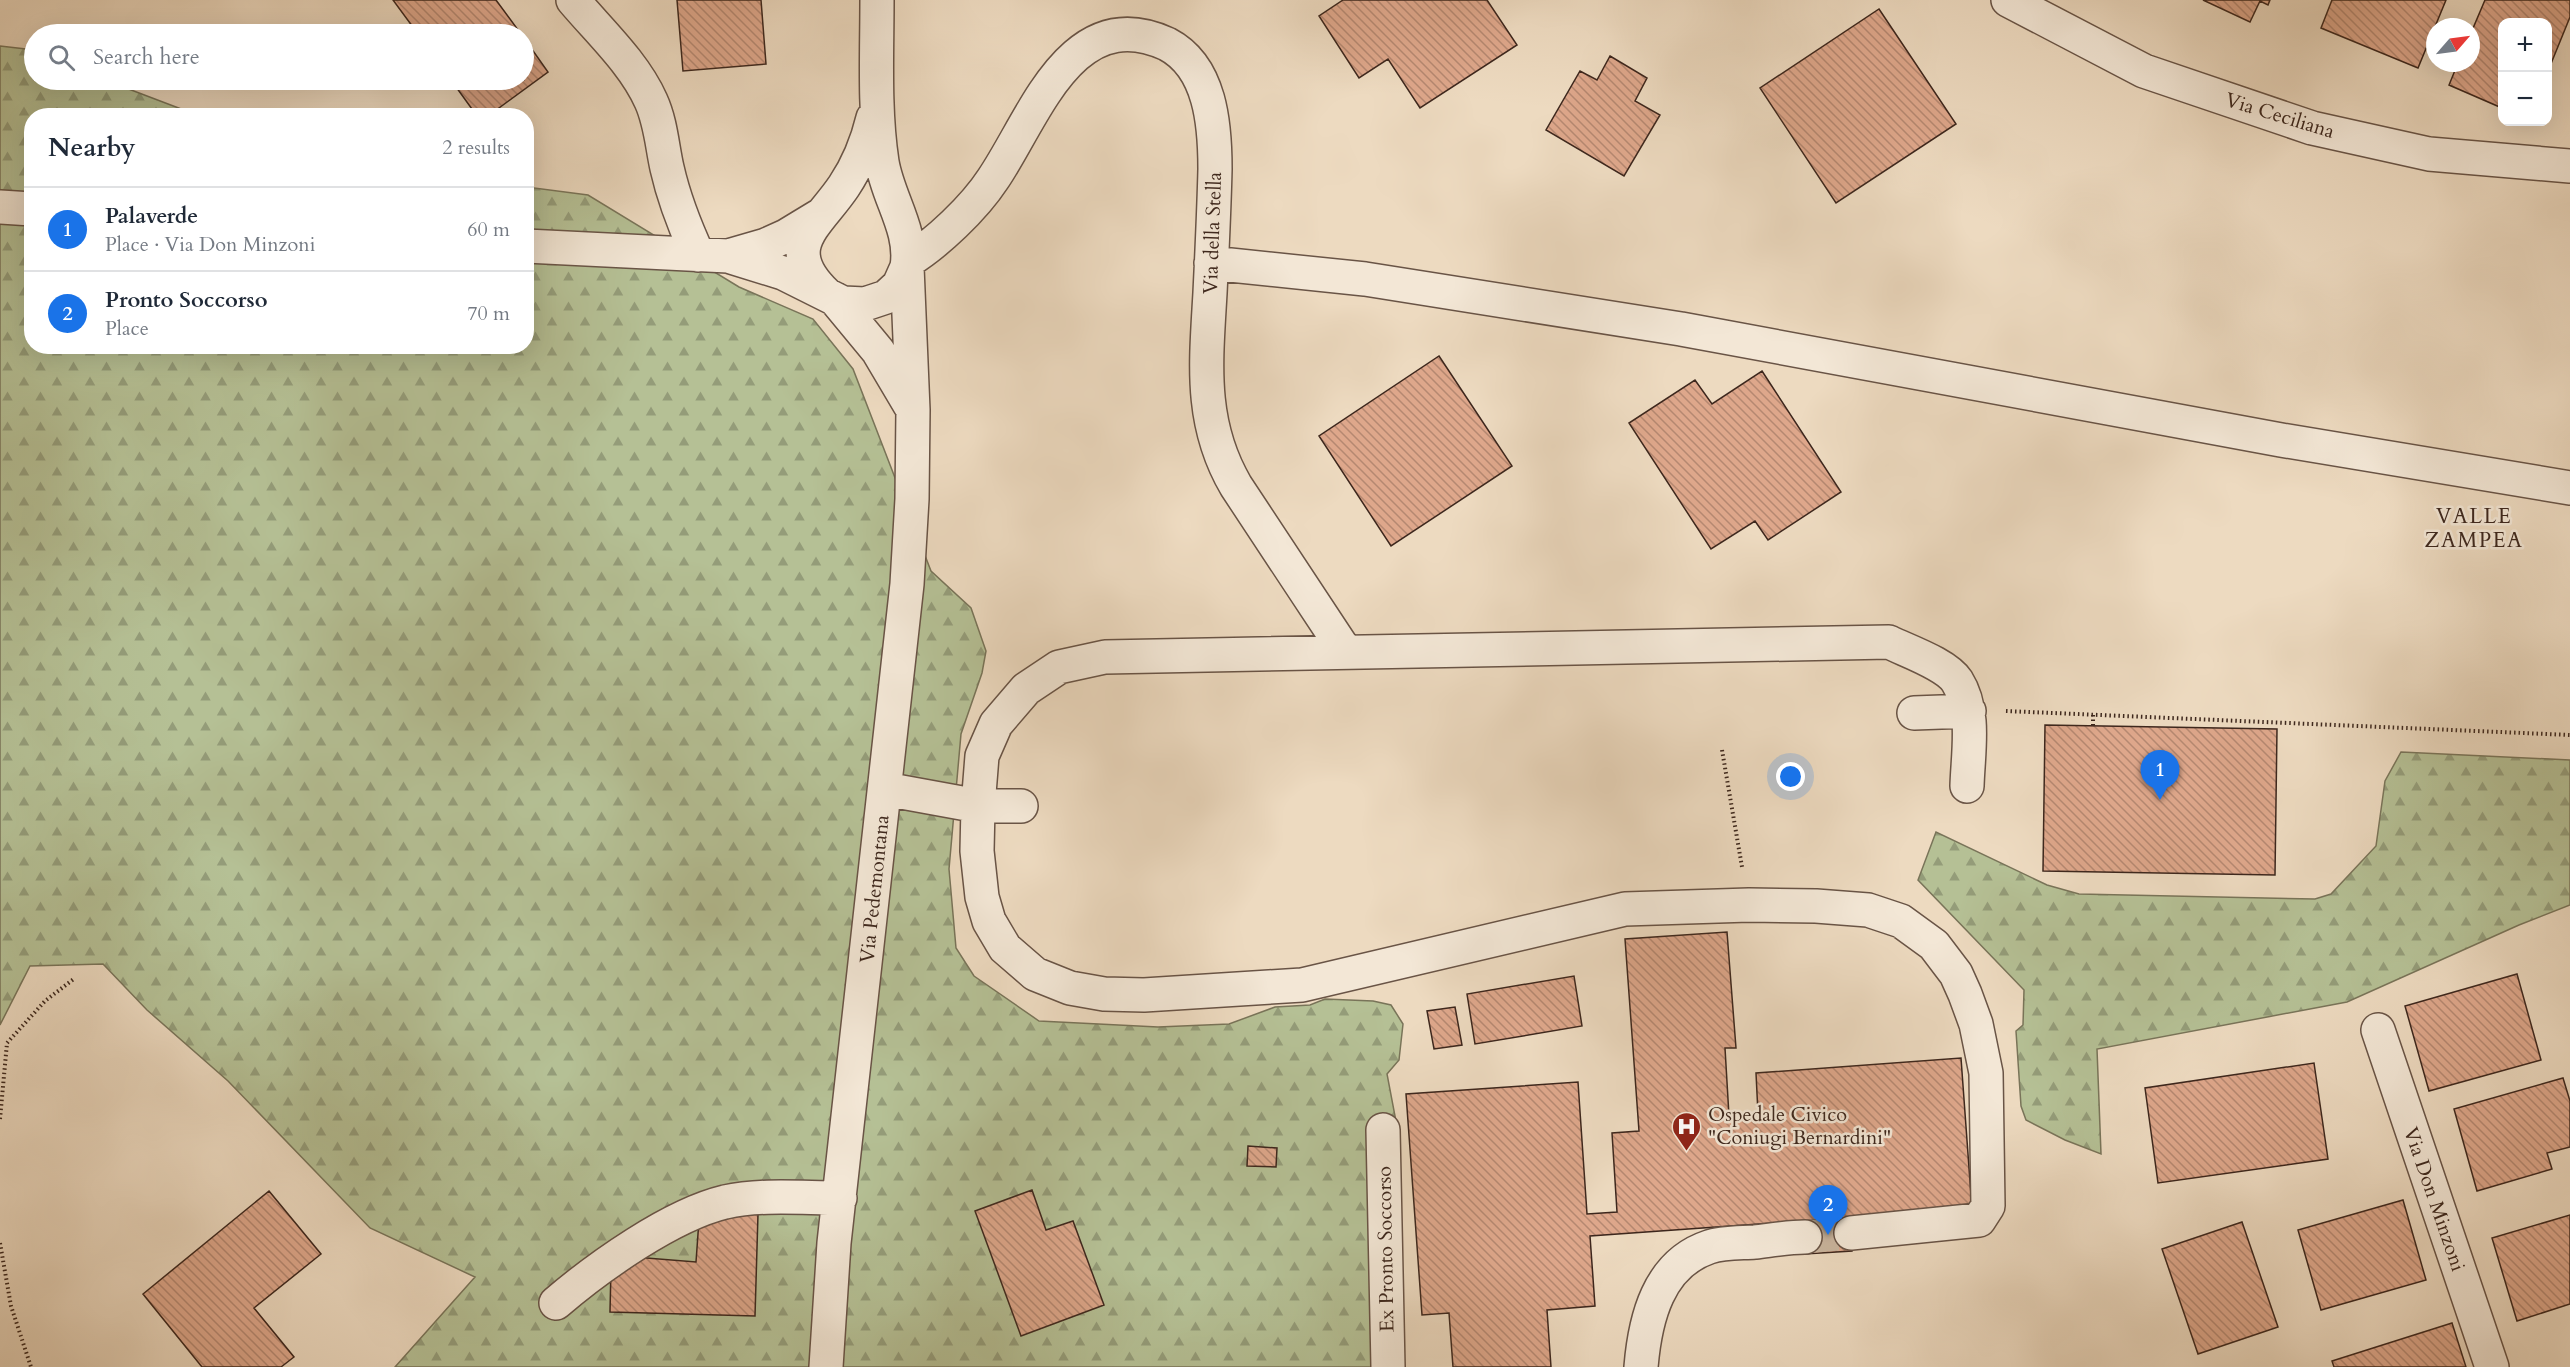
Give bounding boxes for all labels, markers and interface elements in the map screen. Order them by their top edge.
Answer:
north arrow [2426,18,2480,72]
map controls [2498,18,2552,126]
button: + [2498,18,2552,72]
search box [24,24,534,90]
icon: search [45,41,78,74]
text: Search here [93,42,200,72]
button: − [2498,72,2552,126]
street label: Via Ceciliana [2222,86,2338,145]
text: Nearby [48,130,136,165]
text: 2 results [442,134,510,161]
street label: Via della Stella [1197,171,1228,295]
text: Palaverde [105,201,198,231]
text: 1 [62,216,73,243]
text: 60 m [467,216,510,243]
text: Place · Via Don Minzoni [105,231,315,258]
text: Pronto Soccorso [105,285,268,315]
text: 2 [62,300,73,327]
text: 70 m [467,300,510,327]
text: Place [105,315,149,342]
district label: VALLE ZAMPEA [2424,502,2524,555]
pin: 1 [2140,750,2180,800]
your location [1776,762,1805,791]
street label: Via Pedemontana [853,813,896,965]
place label: Ospedale Civico "Coniugi Bernardini" [1708,1101,1891,1151]
hospital icon: Ospedale Civico "Coniugi Bernardini" [1671,1110,1703,1152]
street label: Via Don Minzoni [2397,1124,2472,1275]
street label: Ex Pronto Soccorso [1371,1166,1400,1332]
pin: 2 [1808,1186,1848,1235]

